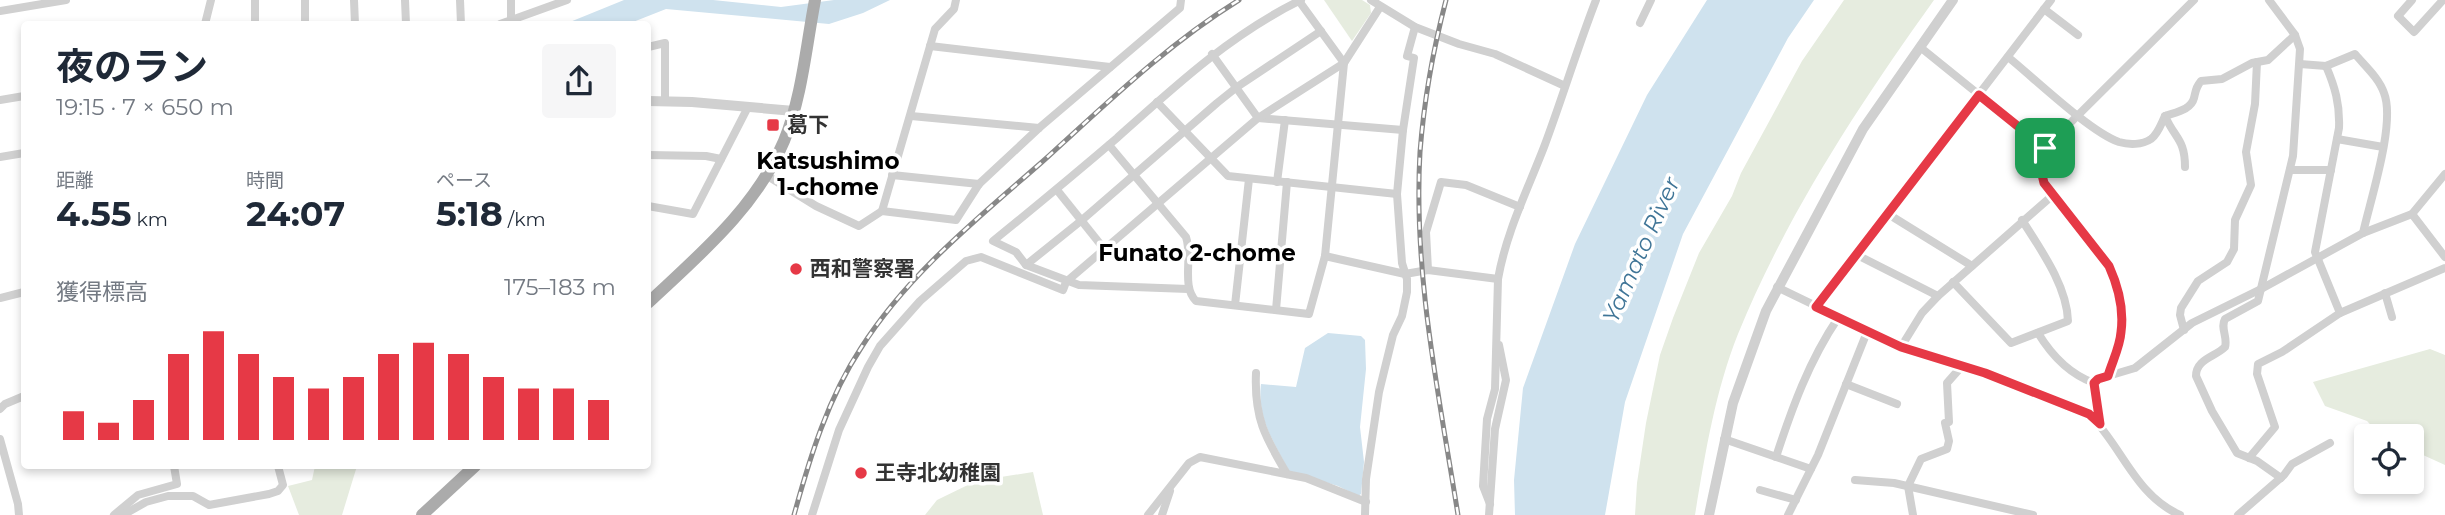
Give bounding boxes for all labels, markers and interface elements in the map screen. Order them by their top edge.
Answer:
text: 夜のラン [56,43,208,90]
button: share [542,44,616,118]
text: 19:15 · 7 × 650 m [56,93,234,121]
place label: 葛下 [787,112,829,137]
marker: 葛下 [765,117,781,133]
pin [2015,118,2075,178]
icon: arrive [2026,129,2064,167]
district label: Katsushimo 1-chome [756,147,900,201]
text: 距離 [56,169,94,192]
text: 時間 [246,169,284,192]
text: ペース [436,169,492,192]
water label: Yamato River [1596,172,1686,327]
text: 4.55 [56,192,131,235]
text: 24:07 [246,192,345,235]
text: 5:18 [436,192,503,235]
text: km [131,208,168,231]
text: /km [503,208,546,231]
district label: Funato 2-chome [1098,239,1296,267]
place label: 西和警察署 [810,256,915,281]
marker: 西和警察署 [788,261,804,277]
text: 175–183 m [504,273,616,301]
text: 獲得標高 [56,278,148,306]
map controls [2354,424,2424,494]
button: locate [2354,424,2424,494]
place label: 王寺北幼稚園 [875,460,1001,485]
marker: 王寺北幼稚園 [853,465,869,481]

